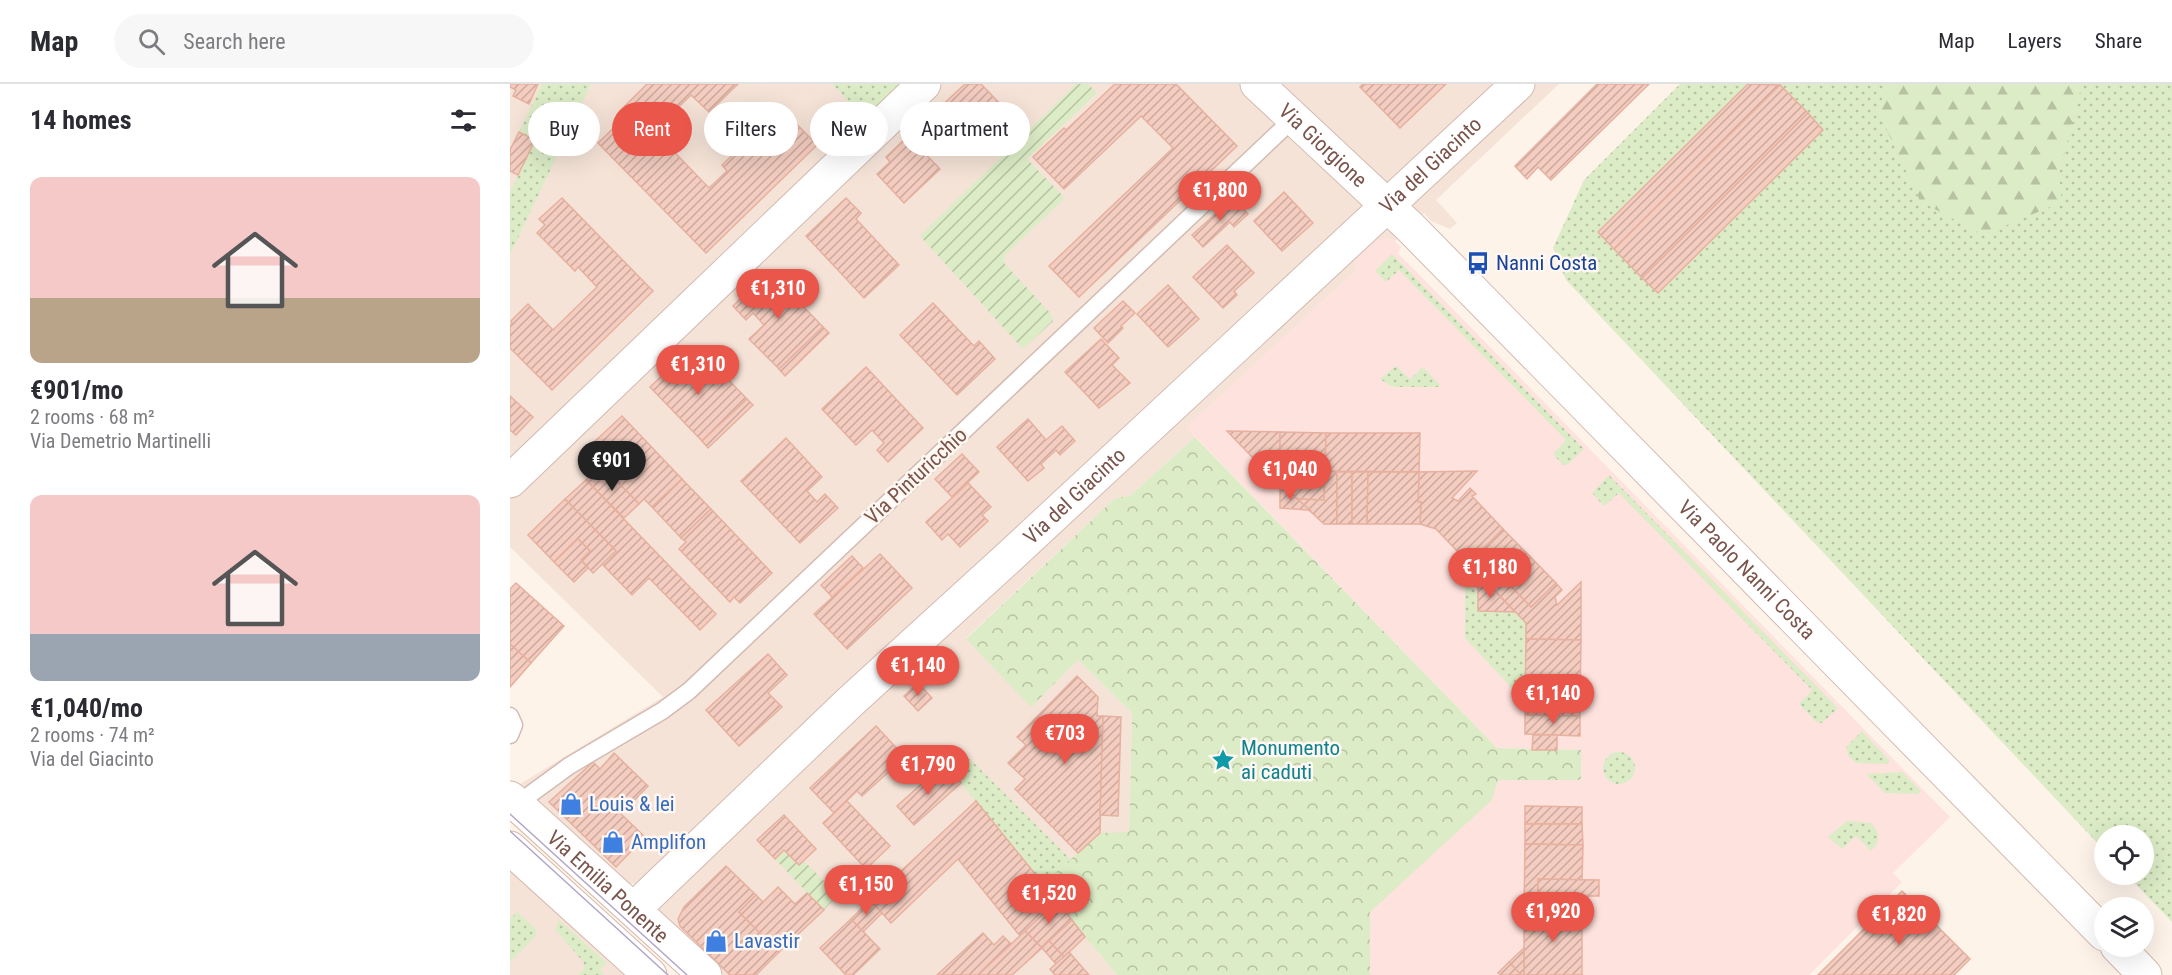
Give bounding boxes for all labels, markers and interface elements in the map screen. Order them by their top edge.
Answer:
search box [114,14,534,68]
text: Map [30,25,78,58]
icon: search [135,25,168,58]
text: Search here [183,29,286,54]
text: Map [1938,29,1975,53]
text: Layers [2008,29,2062,53]
text: Share [2095,29,2142,53]
street label: Via Giorgione [1274,99,1372,192]
chip: Buy [528,102,600,156]
chip: Rent [612,102,692,156]
chip: Filters [704,102,798,156]
chip: New [810,102,888,156]
chip: Apartment [900,102,1030,156]
icon: filters [447,104,480,137]
text: 14 homes [30,105,132,135]
street label: Via del Giacinto [1375,112,1486,218]
pin: €1,800 [1171,171,1269,222]
text: €1,800 [1192,178,1248,202]
icon: home [201,216,309,324]
bus stop icon: Nanni Costa [1465,250,1491,276]
place label: Nanni Costa [1496,251,1597,275]
pin: €1,310 [729,269,827,320]
text: €1,310 [750,276,806,300]
pin: €1,310 [649,345,747,396]
text: €1,310 [670,352,726,376]
text: €901/mo [30,375,123,405]
text: 2 rooms · 68 m² [30,405,155,429]
street label: Via Pinturicchio [860,423,972,529]
text: Via Demetrio Martinelli [30,429,211,453]
pin: €901 [576,441,648,492]
street label: Via del Giacinto [1019,443,1130,549]
text: €901 [592,448,632,472]
pin: €1,040 [1241,450,1339,501]
text: €1,040 [1262,457,1318,481]
street label: Via Paolo Nanni Costa [1673,495,1820,644]
icon: home [201,534,309,642]
pin: €1,180 [1441,548,1539,599]
text: €1,180 [1462,555,1518,579]
pin: €1,140 [869,646,967,697]
text: €1,140 [890,653,946,677]
pin: €1,140 [1504,674,1602,725]
text: €1,140 [1525,681,1581,705]
text: €1,040/mo [30,693,143,723]
pin: €703 [1029,714,1101,765]
text: €703 [1045,721,1085,745]
text: 2 rooms · 74 m² [30,723,155,747]
place label: Monumento ai caduti [1241,736,1340,784]
pin: €1,790 [879,745,977,796]
text: Via del Giacinto [30,747,154,771]
place icon: Monumento ai caduti [1210,747,1236,773]
text: €1,790 [900,752,956,776]
shop icon: Louis & lei [558,791,584,817]
place label: Louis & lei [589,792,675,816]
map controls [2094,825,2154,957]
button: locate [2094,825,2154,885]
street label: Via Emilia Ponente [542,826,673,948]
shop icon: Amplifon [600,829,626,855]
place label: Amplifon [631,830,706,854]
pin: €1,150 [817,865,915,916]
text: €1,150 [838,872,894,896]
pin: €1,520 [1000,874,1098,925]
text: €1,520 [1021,881,1077,905]
pin: €1,920 [1504,892,1602,943]
pin: €1,820 [1850,895,1948,946]
button: layers [2094,897,2154,957]
text: €1,920 [1525,899,1581,923]
text: €1,820 [1871,902,1927,926]
shop icon: Lavastir [703,928,729,954]
place label: Lavastir [734,929,800,953]

